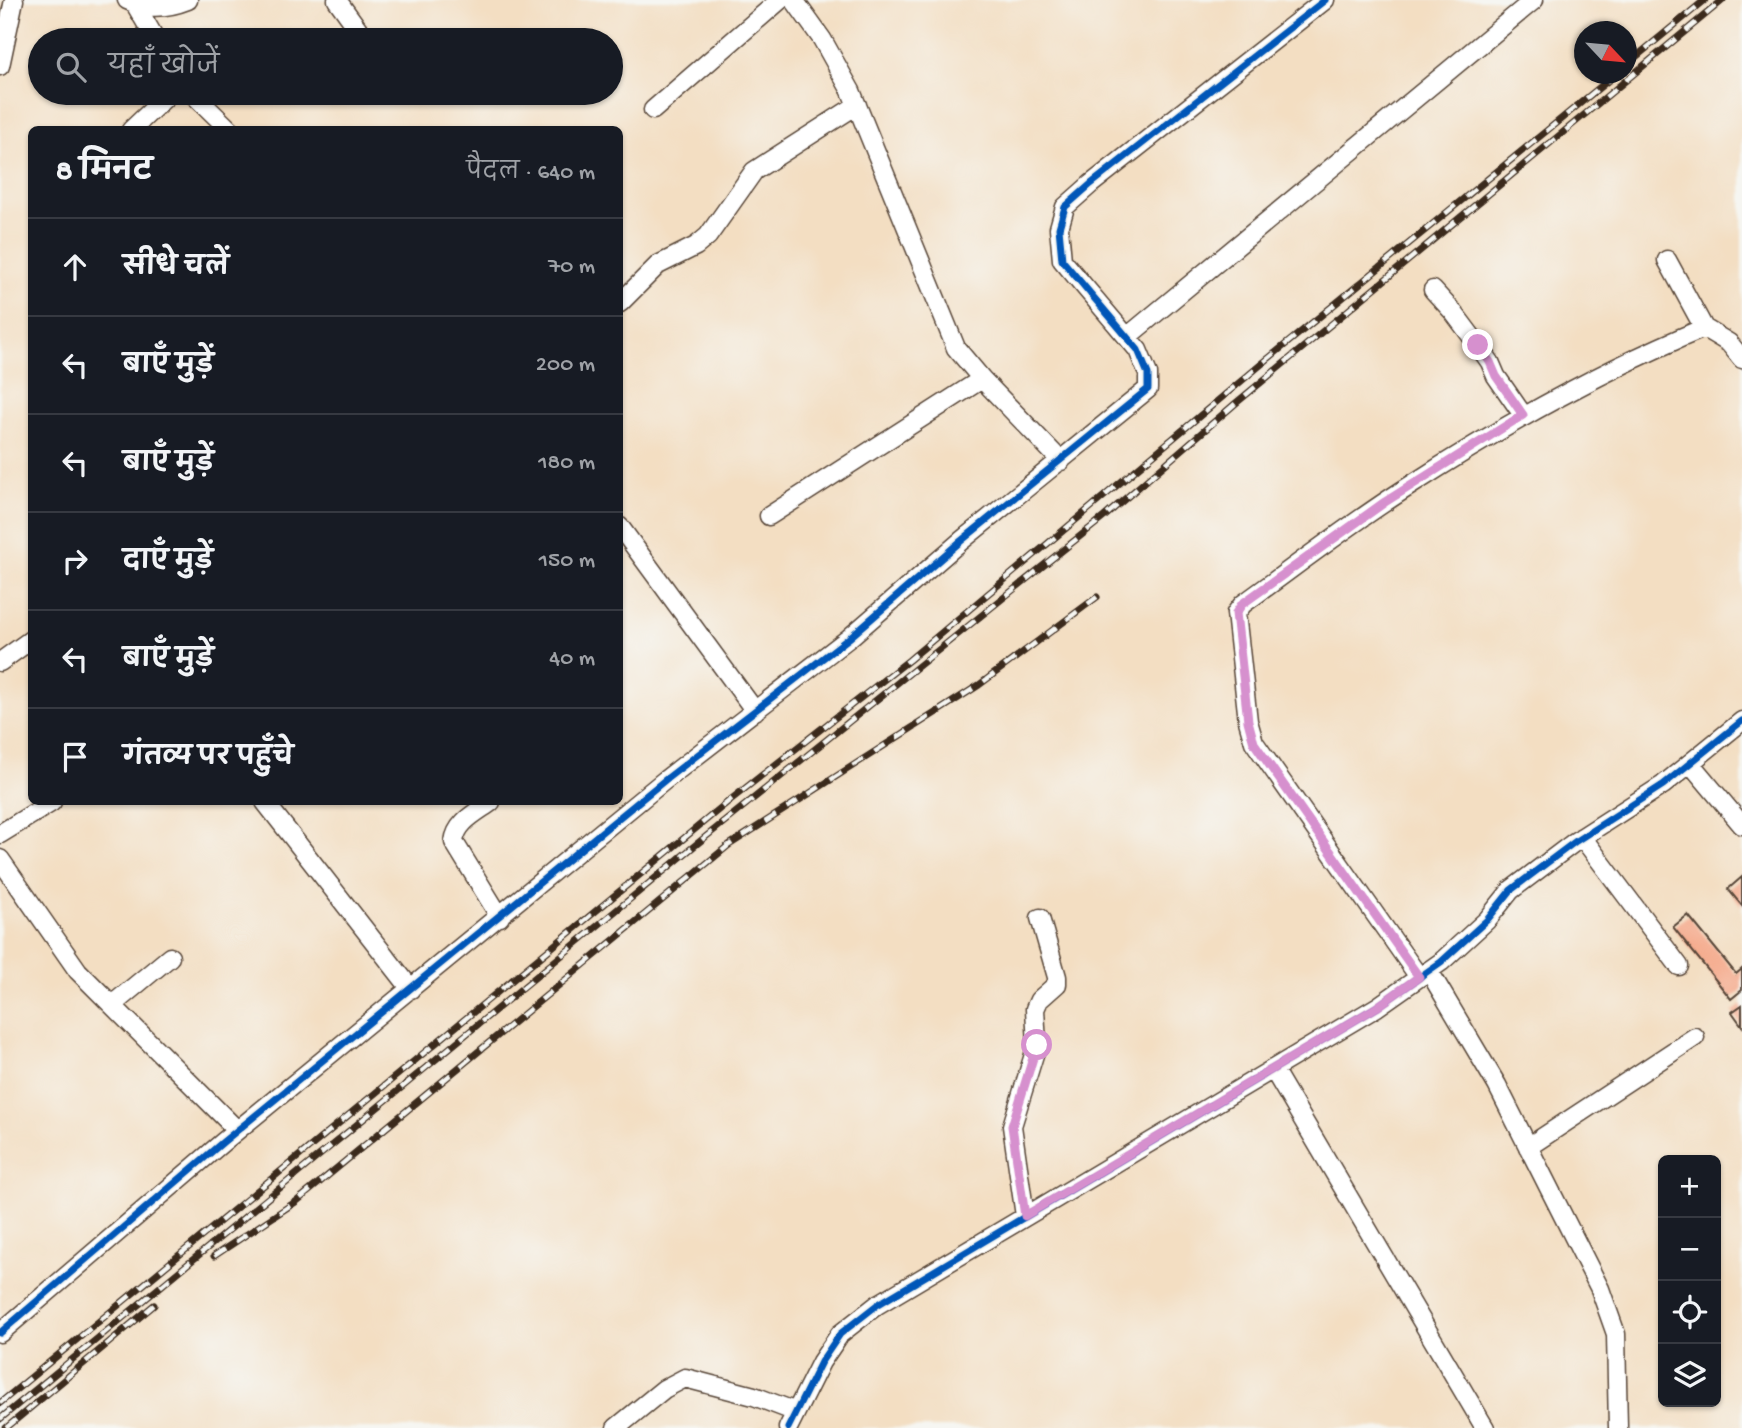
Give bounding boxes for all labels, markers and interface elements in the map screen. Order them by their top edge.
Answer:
north arrow [1574,21,1637,84]
search box [28,28,623,105]
icon: search [52,48,90,86]
text: यहाँ खोजें [108,53,219,84]
text: 8 मिनट [56,156,152,191]
text: पैदल · 640 m [466,160,595,187]
icon: ahead [56,248,94,286]
text: सीधे चलें [123,254,229,285]
text: 70 m [548,254,595,281]
route end [1462,329,1493,360]
icon: left [56,346,94,384]
text: बाएँ मुड़ें [123,352,214,383]
text: 200 m [536,352,595,379]
icon: left [56,444,94,482]
text: बाएँ मुड़ें [123,450,214,481]
text: 180 m [538,450,595,477]
icon: right [56,542,94,580]
text: दाएँ मुड़ें [123,548,213,579]
text: 150 m [539,548,595,575]
icon: left [56,640,94,678]
text: बाएँ मुड़ें [123,646,214,677]
text: 40 m [549,646,595,673]
icon: arrive [56,738,94,776]
text: गंतव्य पर पहुँचे [123,744,293,775]
route start [1021,1029,1052,1060]
map controls [1658,1155,1721,1407]
button: + [1658,1155,1721,1218]
button: − [1658,1218,1721,1281]
button: locate [1658,1281,1721,1344]
button: layers [1658,1344,1721,1407]

